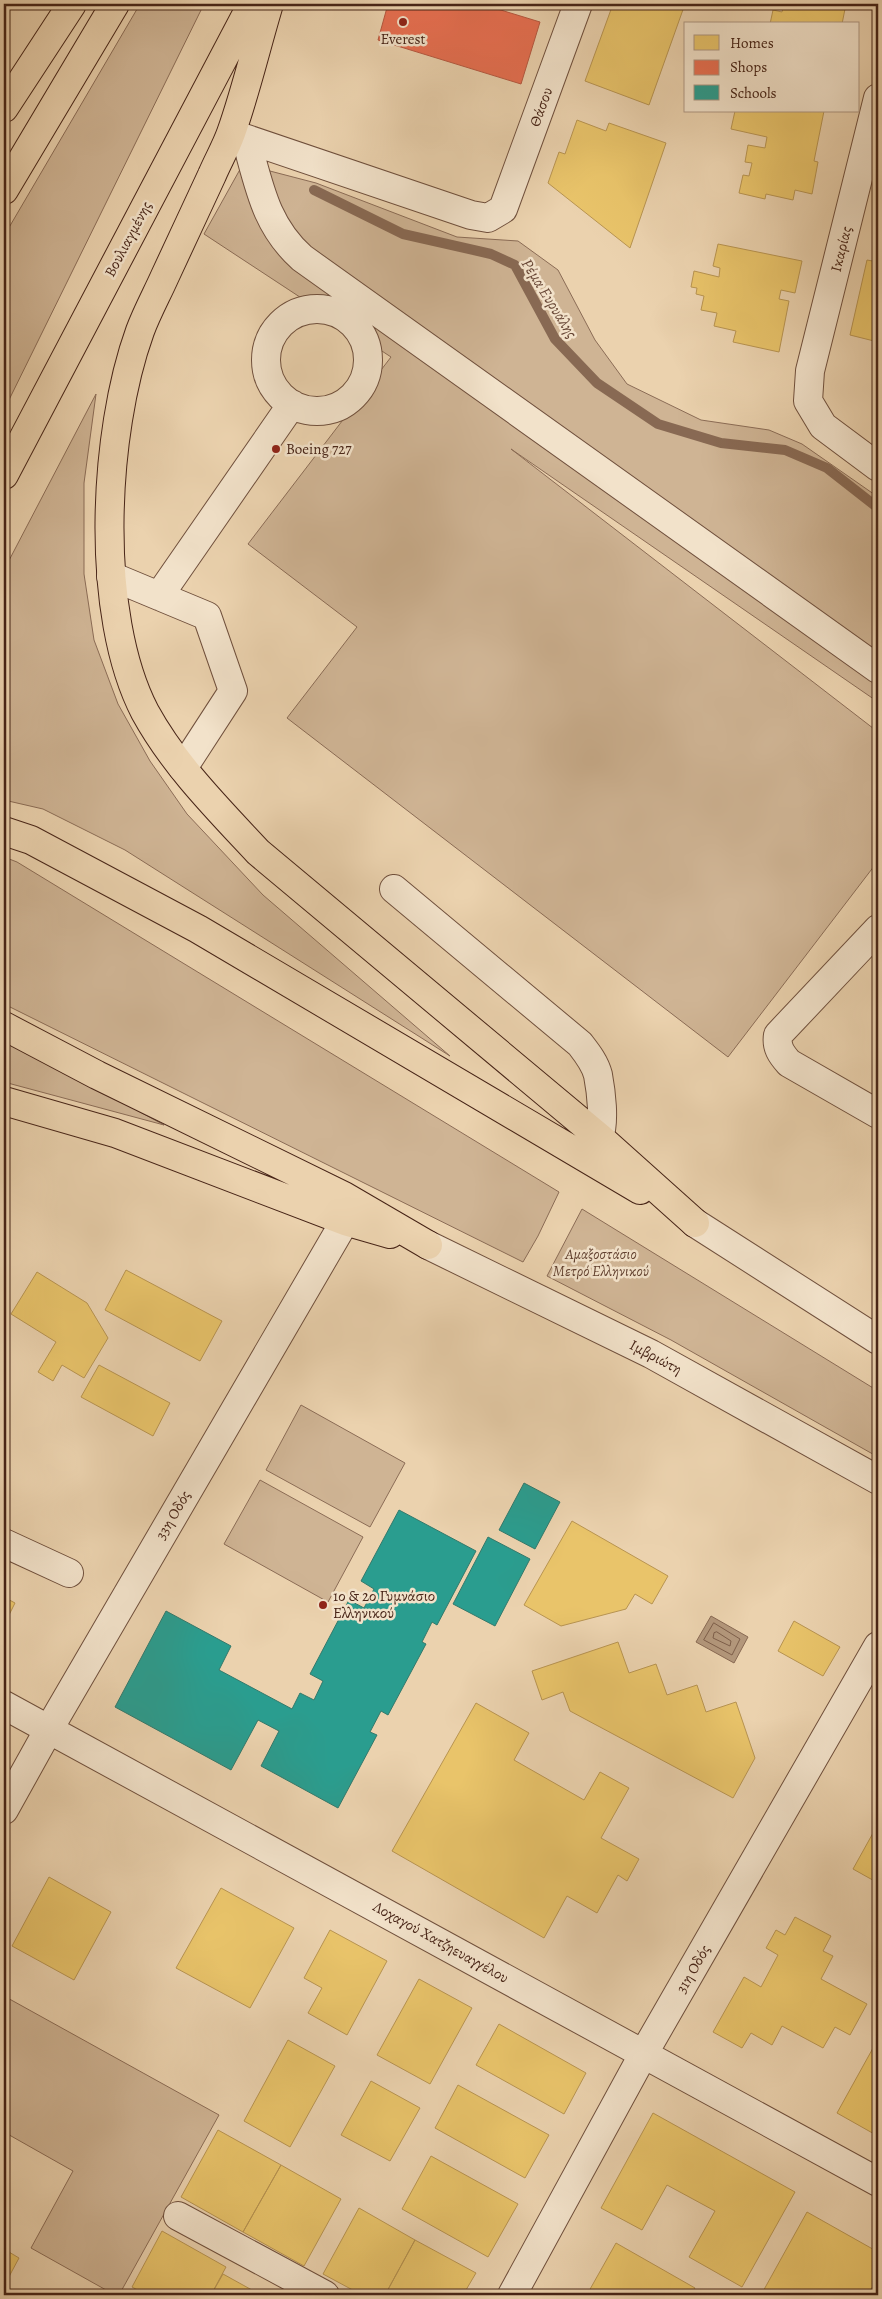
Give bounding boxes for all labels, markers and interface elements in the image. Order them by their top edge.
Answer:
marker: Everest [397,16,409,28]
legend [684,22,860,112]
place label: Everest [381,29,425,49]
text: Homes [730,33,774,53]
text: Shops [730,57,767,77]
text: Schools [730,83,777,103]
street label: Θάσου [525,84,557,130]
street label: Βουλιαγμένης [100,198,156,280]
street label: Ικαρίας [826,224,856,274]
water label: Ρέμα Ευρυάλης [516,255,582,342]
place label: Boeing 727 [286,439,352,459]
marker: Boeing 727 [270,443,282,455]
park label: Αμαξοστάσιο Μετρό Ελληνικού [553,1244,649,1281]
street label: Ιμβριώτη [626,1335,686,1379]
street label: 33η Οδός [151,1487,195,1543]
place label: 1ο & 2ο Γυμνάσιο Ελληνικού [333,1586,435,1623]
marker: 1ο & 2ο Γυμνάσιο Ελληνικού [317,1599,329,1611]
street label: Λοχαγού Χατζηευαγγέλου [369,1896,512,1988]
street label: 31η Οδός [671,1941,715,1997]

